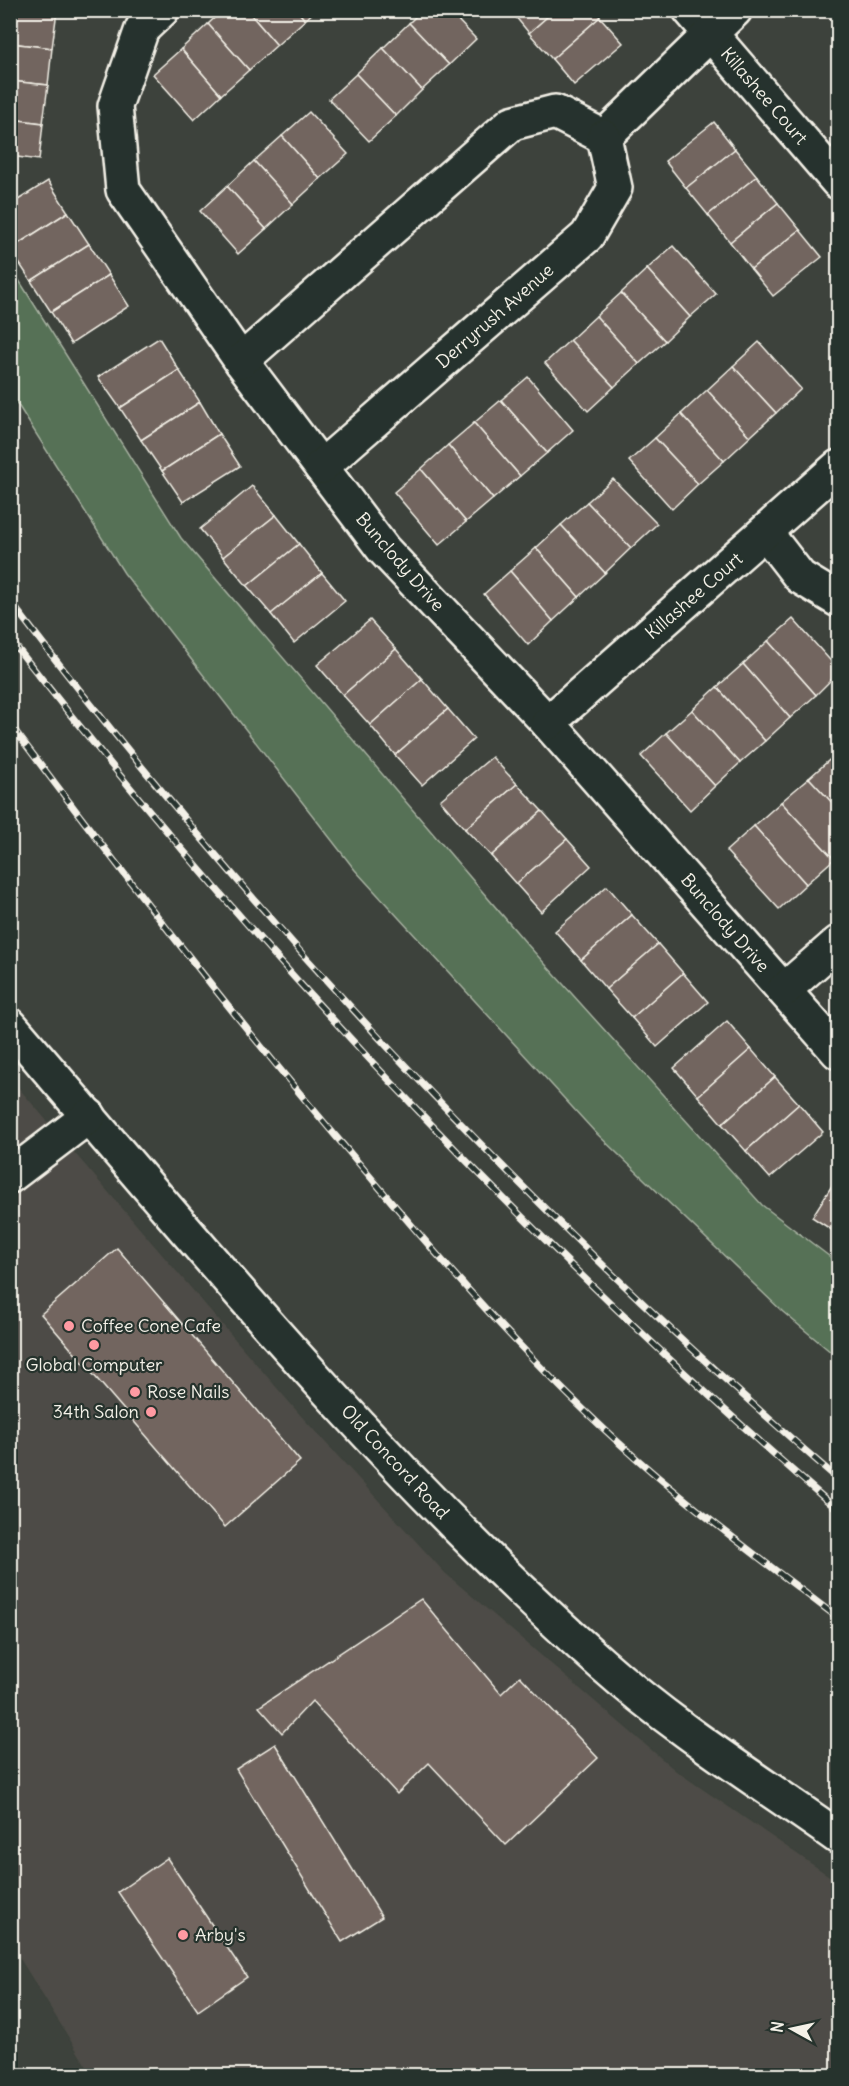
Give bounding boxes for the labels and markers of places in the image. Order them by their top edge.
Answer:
place label: Coffee Cone Cafe [81,1314,221,1337]
marker: Coffee Cone Cafe [62,1319,76,1333]
marker: Global Computer [87,1338,101,1352]
place label: Global Computer [26,1353,163,1376]
place label: Rose Nails [147,1380,229,1403]
marker: Rose Nails [128,1385,142,1399]
place label: 34th Salon [53,1400,139,1423]
marker: 34th Salon [144,1405,158,1419]
place label: Arby's [195,1923,246,1946]
marker: Arby's [176,1928,190,1942]

